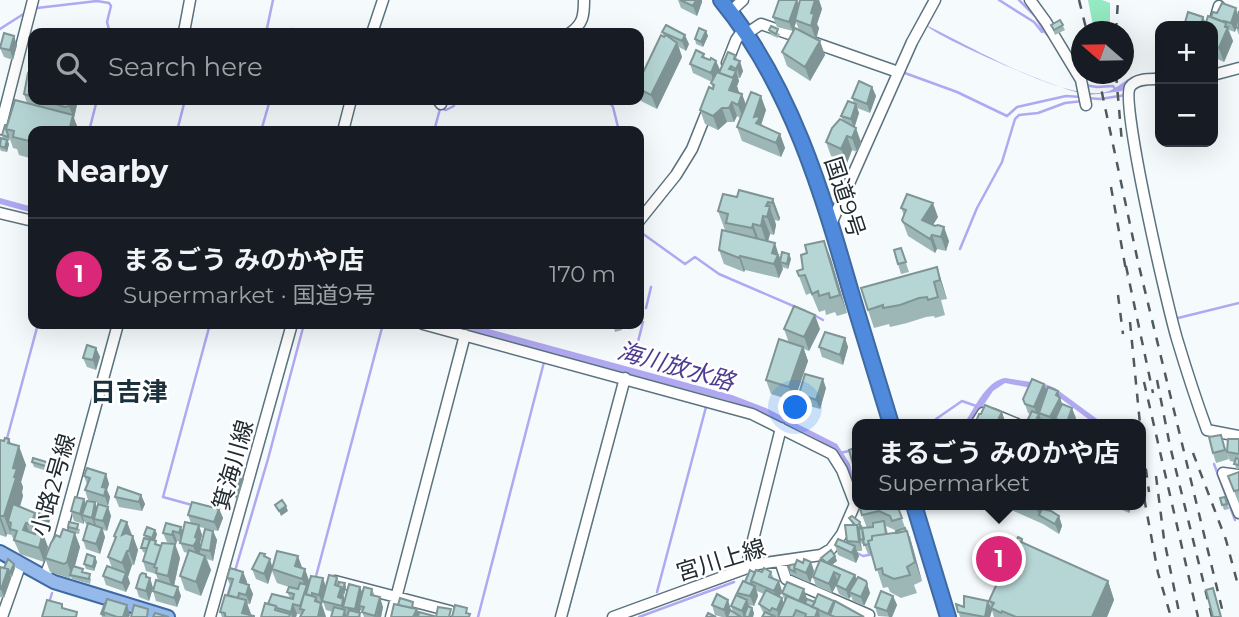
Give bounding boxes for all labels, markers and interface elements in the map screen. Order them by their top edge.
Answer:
north arrow [1071,21,1134,84]
map controls [1155,21,1218,147]
button: + [1155,21,1218,84]
search box [28,28,644,105]
icon: search [52,48,90,86]
text: Search here [108,51,263,83]
button: − [1155,84,1218,147]
text: Nearby [56,153,168,190]
street label: 国道9号 [819,153,871,241]
text: まるごう みのかや店 [123,244,364,276]
text: 1 [74,260,84,288]
text: 170 m [549,260,616,288]
text: Supermarket · 国道9号 [123,281,376,309]
water label: 海川放水路 [614,336,740,397]
district label: 日吉津 [90,376,168,408]
your location [778,390,812,424]
street label: 箕海川線 [207,417,259,513]
popup [852,419,1146,510]
street label: 小路2号線 [25,431,81,539]
text: まるごう みのかや店 [878,437,1120,469]
text: Supermarket [878,469,1030,497]
street label: 宮川上線 [673,533,769,587]
pin: 1 [976,533,1022,585]

